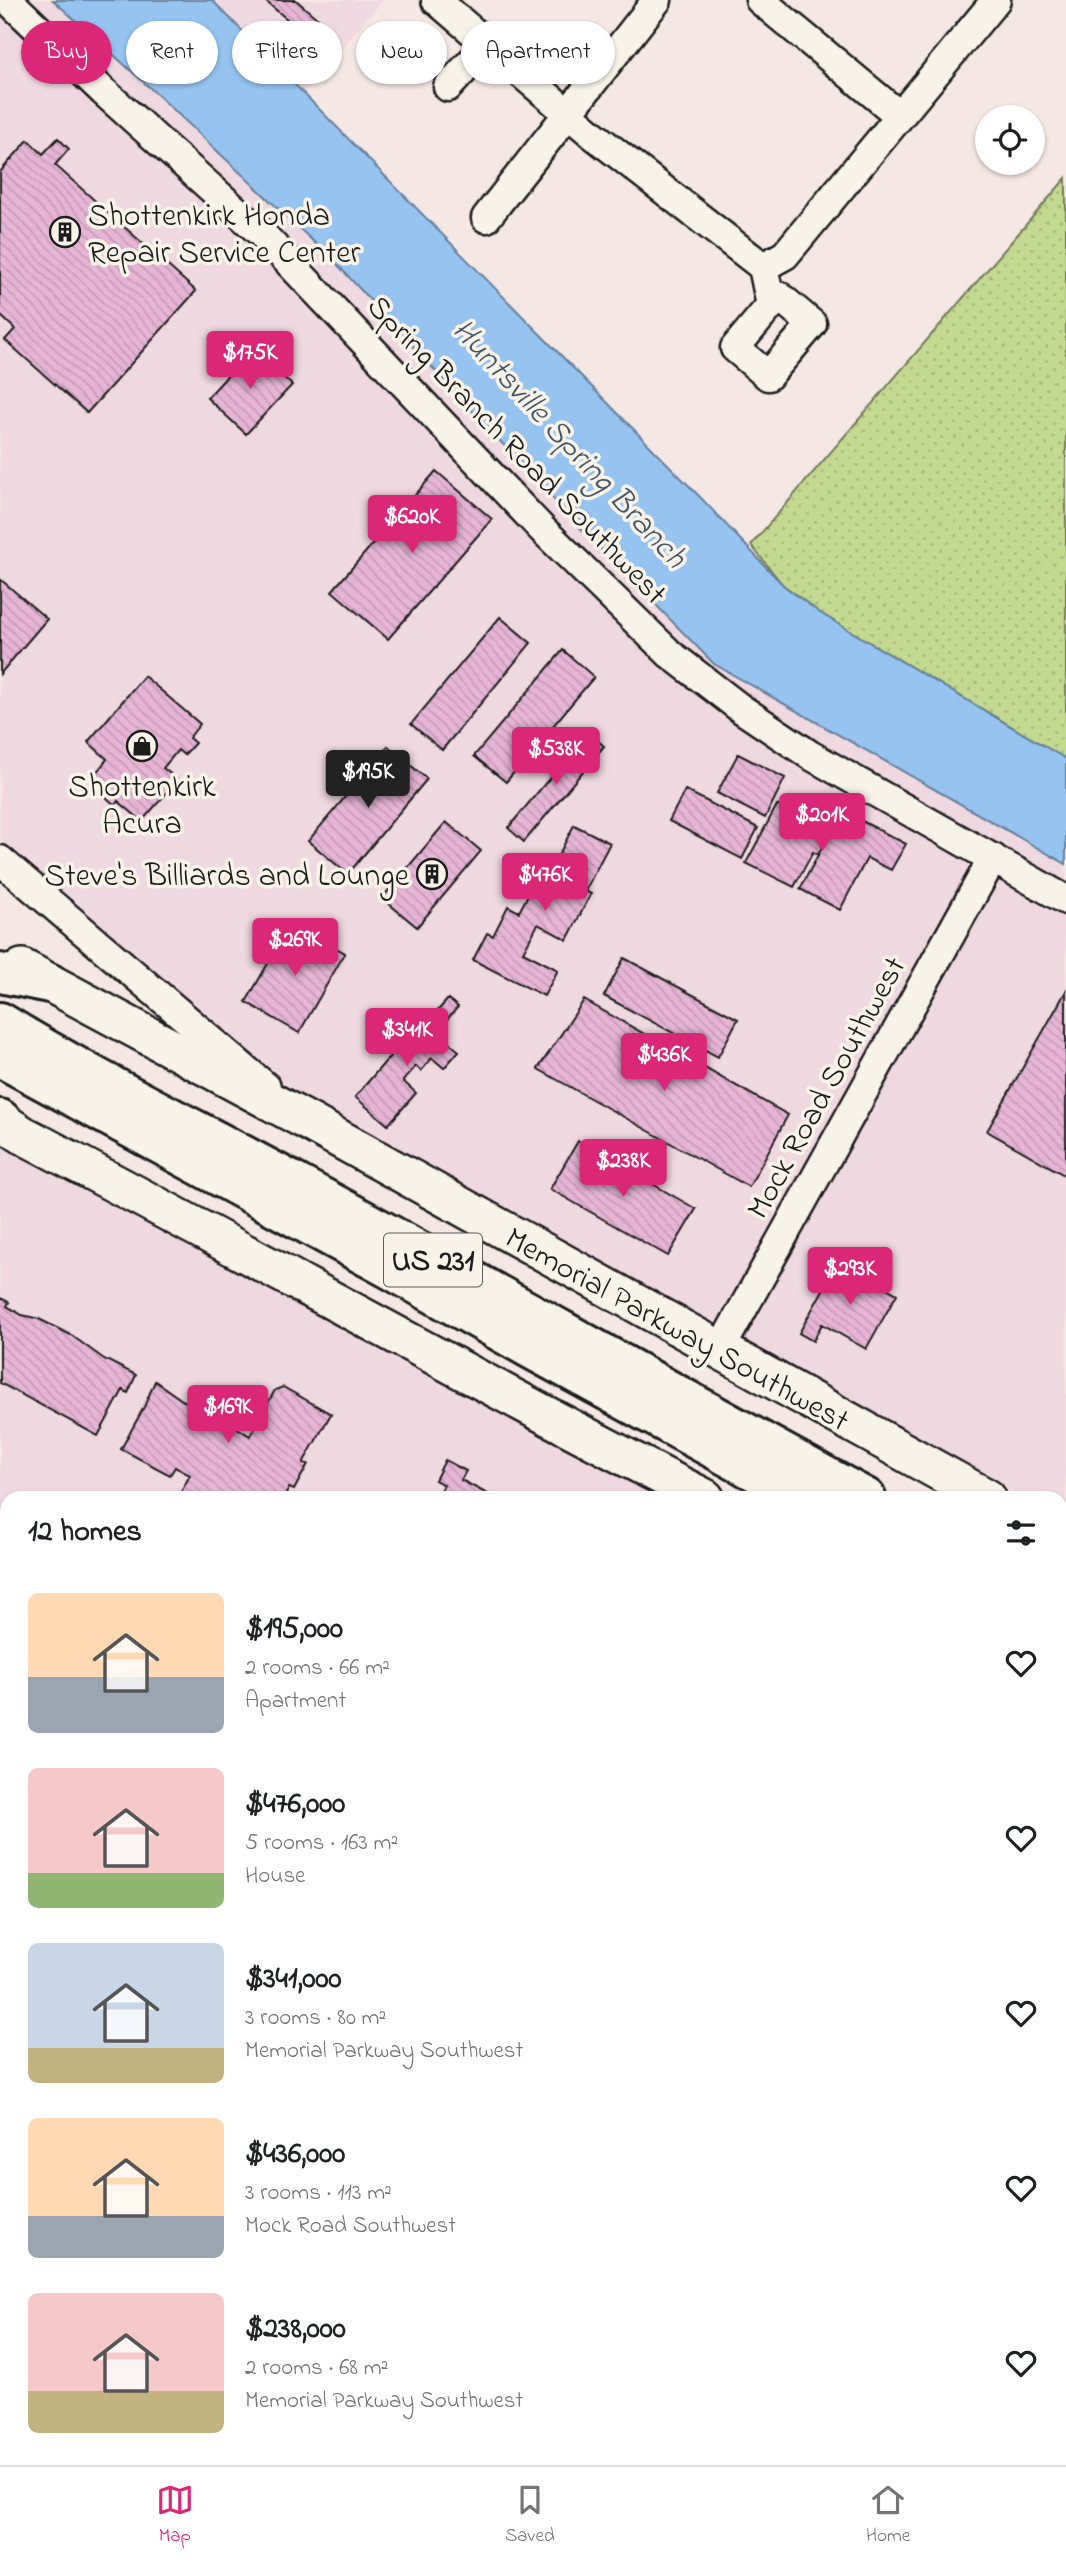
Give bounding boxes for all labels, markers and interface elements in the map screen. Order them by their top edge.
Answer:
chip: Buy [21,21,112,84]
chip: Rent [126,21,218,84]
chip: Filters [232,21,342,84]
chip: New [356,21,447,84]
chip: Apartment [461,21,615,84]
map controls [975,105,1045,175]
button: locate [975,105,1045,175]
place label: Shottenkirk Honda Repair Service Center [88,194,361,278]
building icon: Shottenkirk Honda Repair Service Center [48,215,82,249]
street label: Spring Branch Road Southwest [354,286,677,617]
water label: Huntsville Spring Branch [438,309,698,582]
pin: $175K [201,332,299,391]
text: $175K [222,337,278,370]
pin: $620K [363,496,461,555]
text: $620K [384,501,440,534]
pin: $538K [507,728,605,787]
shop icon: Shottenkirk Acura [125,729,159,763]
text: $538K [528,733,584,766]
pin: $195K [319,750,417,810]
text: $195K [342,756,394,789]
place label: Shottenkirk Acura [68,765,217,849]
pin: $201K [773,794,871,853]
text: $201K [795,799,849,832]
pin: $476K [496,853,594,913]
place label: Steve's Billiards and Lounge [45,854,410,901]
building icon: Steve's Billiards and Lounge [415,857,449,891]
text: $476K [518,859,572,892]
pin: $269K [246,918,344,978]
text: $269K [268,924,322,957]
street label: Mock Road Southwest [736,949,920,1228]
pin: $341K [358,1009,456,1068]
text: $341K [381,1014,433,1047]
pin: $436K [615,1034,713,1093]
text: $436K [637,1039,691,1072]
pin: $238K [574,1140,672,1199]
text: $238K [596,1145,650,1178]
street label: Memorial Parkway Southwest [496,1217,857,1446]
road number: US 231 [384,1234,482,1286]
pin: $293K [801,1248,899,1307]
text: $293K [824,1253,876,1286]
pin: $169K [179,1386,277,1445]
text: $169K [203,1391,253,1424]
text: 12 homes [28,1511,142,1555]
icon: filters [1002,1514,1040,1552]
text: $195,000 [245,1608,343,1652]
icon: home [84,1621,168,1705]
icon: heart [1002,1644,1040,1682]
text: 2 rooms · 66 m² [245,1652,390,1685]
text: Apartment [245,1685,346,1718]
text: $476,000 [245,1783,345,1827]
icon: home [84,1796,168,1880]
icon: heart [1002,1819,1040,1857]
text: 5 rooms · 163 m² [245,1827,398,1860]
text: House [245,1860,305,1893]
text: $341,000 [245,1958,341,2002]
icon: home [84,1971,168,2055]
icon: heart [1002,1994,1040,2032]
text: 3 rooms · 80 m² [245,2002,386,2035]
text: Memorial Parkway Southwest [245,2035,523,2068]
text: $436,000 [245,2133,345,2177]
icon: home [84,2146,168,2230]
icon: heart [1002,2169,1040,2207]
text: 3 rooms · 113 m² [245,2177,392,2210]
text: Mock Road Southwest [245,2210,456,2243]
text: $238,000 [245,2308,346,2352]
icon: home [84,2321,168,2405]
icon: heart [1002,2344,1040,2382]
text: 2 rooms · 68 m² [245,2352,388,2385]
text: Memorial Parkway Southwest [245,2385,523,2418]
tab: Map [156,2481,194,2550]
tab: Saved [505,2481,555,2550]
tab: Home [866,2481,910,2550]

